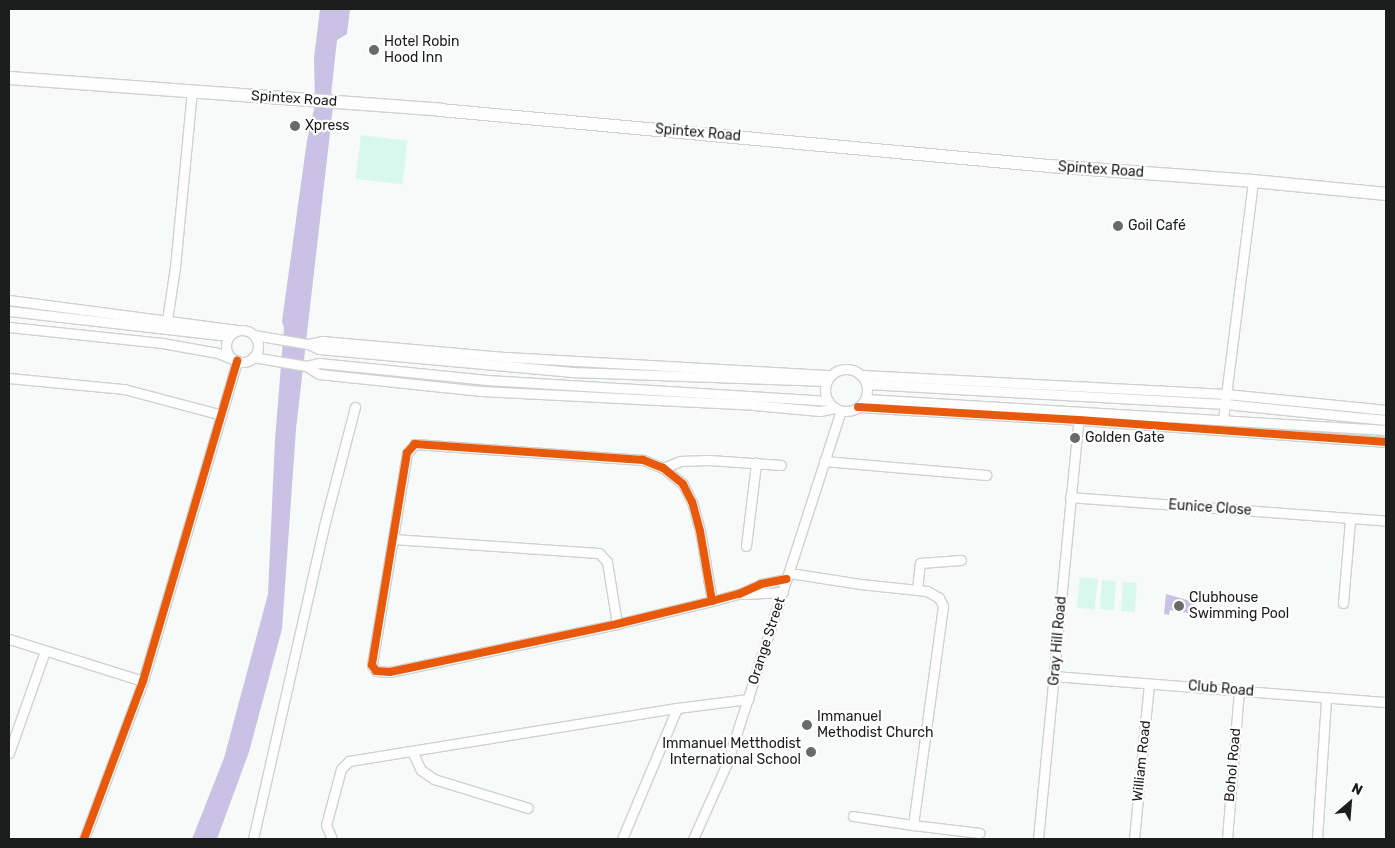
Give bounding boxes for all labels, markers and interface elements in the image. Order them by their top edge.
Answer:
place label: Hotel Robin Hood Inn [384,34,459,66]
marker: Hotel Robin Hood Inn [368,44,380,56]
street label: Spintex Road [250,88,338,110]
place label: Xpress [305,118,350,134]
marker: Xpress [289,120,301,132]
street label: Spintex Road [654,121,742,145]
street label: Spintex Road [1057,159,1145,181]
place label: Goil Café [1128,218,1186,234]
marker: Goil Café [1112,220,1124,232]
place label: Golden Gate [1085,430,1165,446]
marker: Golden Gate [1069,432,1081,444]
street label: Eunice Close [1168,497,1252,519]
place label: Clubhouse Swimming Pool [1189,590,1289,622]
street label: Orange Street [745,595,789,687]
street label: Gray Hill Road [1046,595,1070,687]
marker: Clubhouse Swimming Pool [1173,600,1185,612]
street label: Club Road [1187,678,1255,700]
place label: Immanuel Methodist Church [817,709,933,742]
marker: Immanuel Methodist Church [801,719,813,731]
street label: William Road [1129,720,1155,802]
street label: Bohol Road [1221,727,1245,803]
place label: Immanuel Metthodist International School [662,736,801,769]
marker: Immanuel Metthodist International School [805,746,817,758]
north arrow [1325,778,1375,828]
text: N [1349,779,1365,799]

